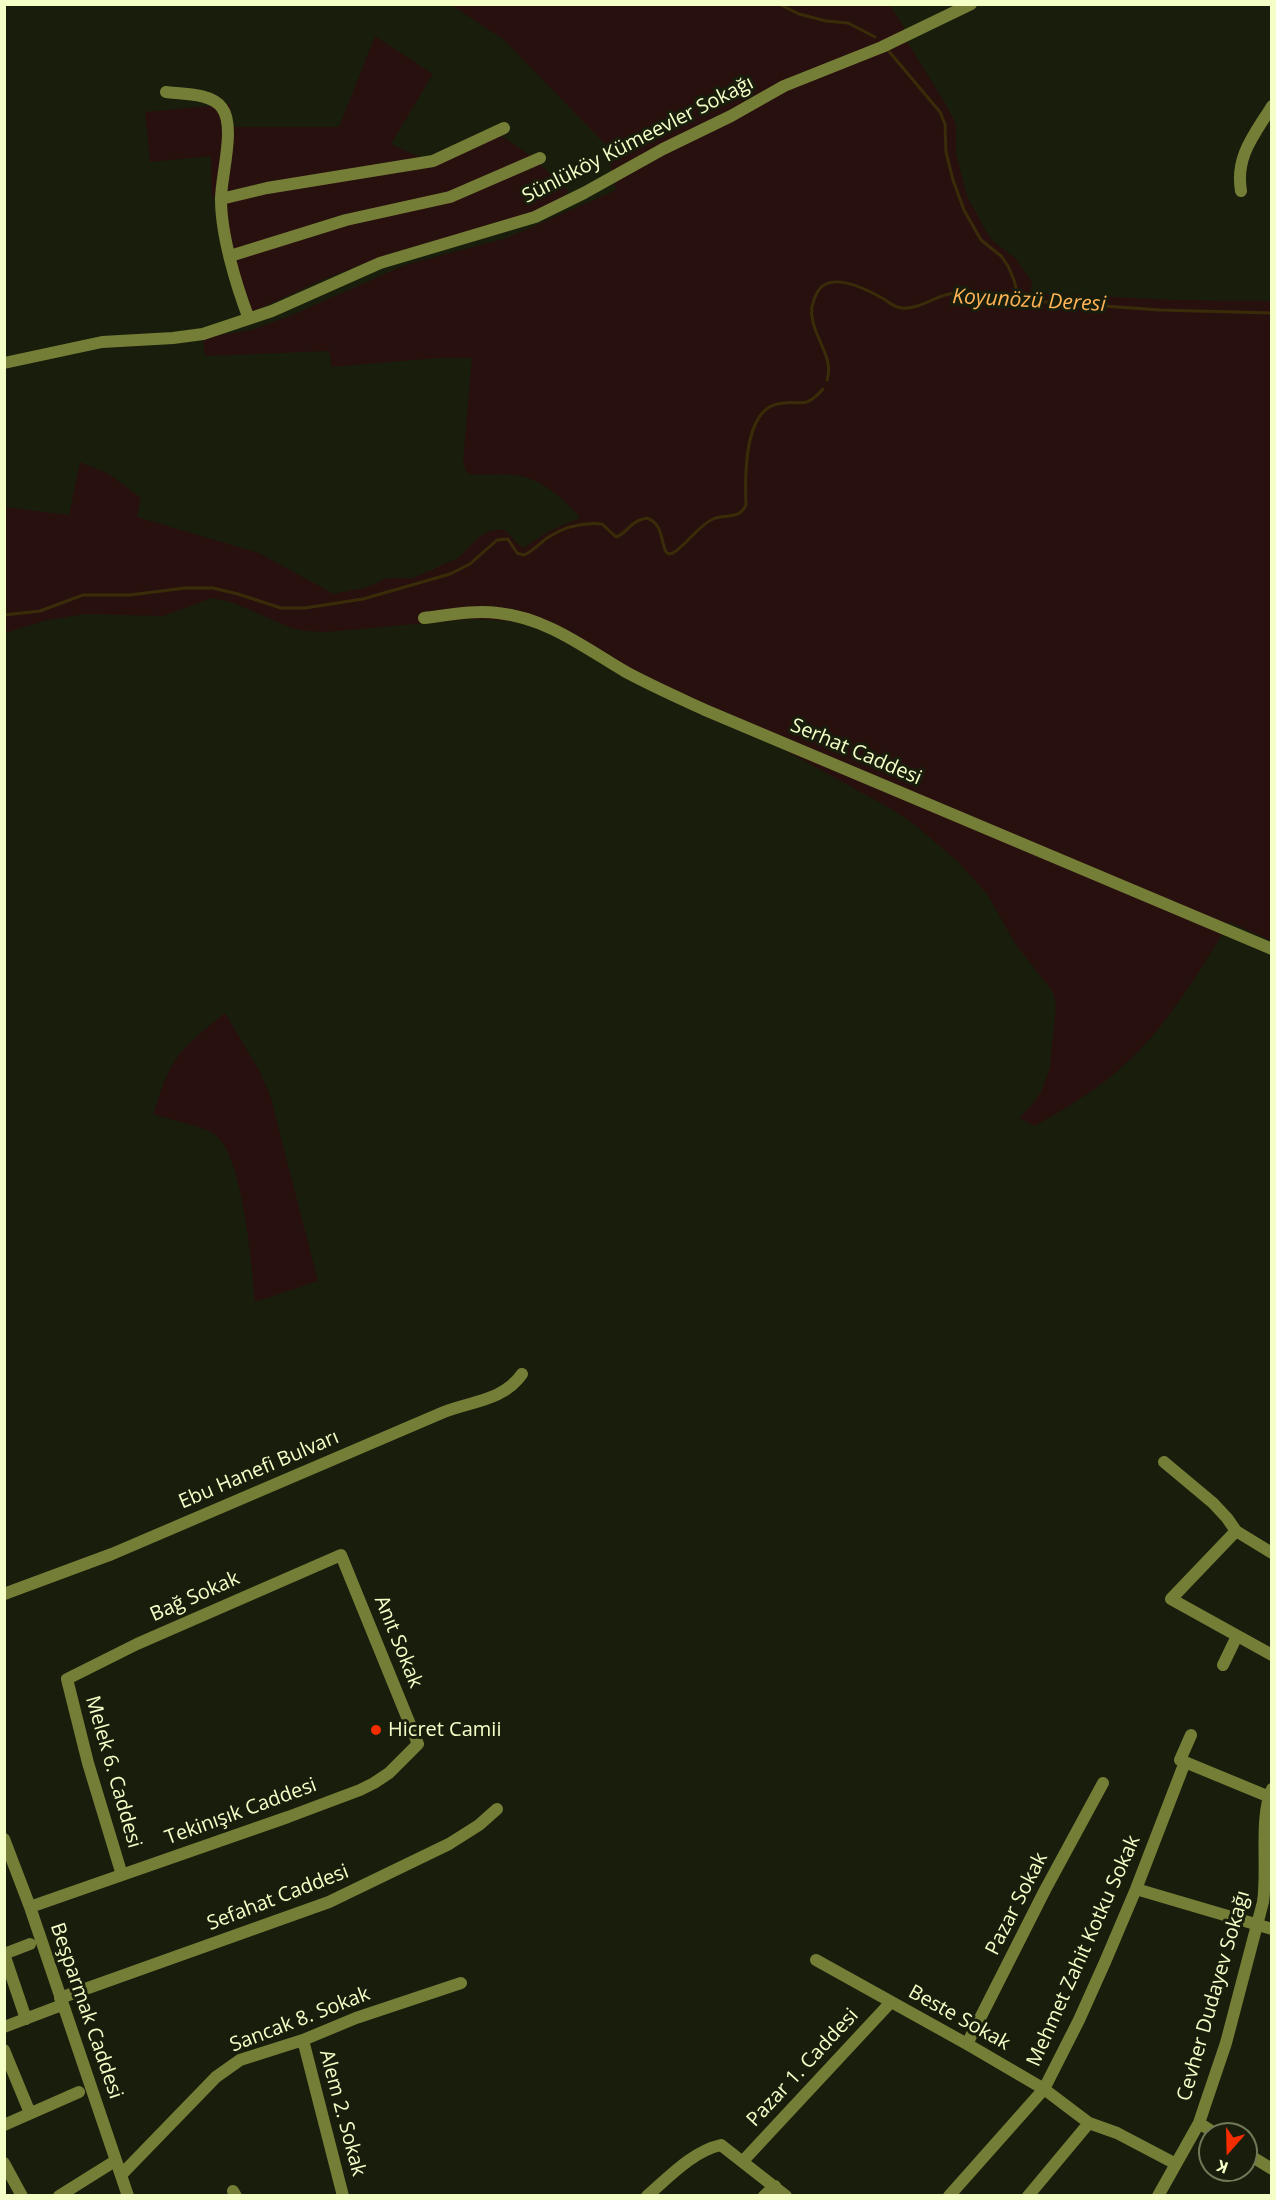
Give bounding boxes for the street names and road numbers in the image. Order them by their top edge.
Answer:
street label: Sünlüköy Kümeevler Sokağı [518,71,758,209]
street label: Serhat Caddesi [787,714,925,790]
street label: Ebu Hanefi Bulvarı [175,1425,343,1515]
street label: Bağ Sokak [147,1567,243,1627]
street label: Anıt Sokak [369,1592,427,1692]
street label: Melek 6. Caddesi [80,1693,146,1851]
street label: Tekinışık Caddesi [162,1773,320,1851]
street label: Mehmet Zahit Kotku Sokak [1022,1832,1146,2070]
street label: Pazar Sokak [981,1849,1053,1959]
street label: Sefahat Caddesi [204,1860,352,1936]
street label: Cevher Dudayev Sokağı [1172,1888,1256,2104]
street label: Beşparmak Caddesi [45,1920,127,2102]
street label: Beste Sokak [904,1980,1014,2056]
street label: Sancak 8. Sokak [227,1982,373,2058]
street label: Pazar 1. Caddesi [742,2004,864,2132]
street label: Alem 2. Sokak [314,2047,370,2179]

